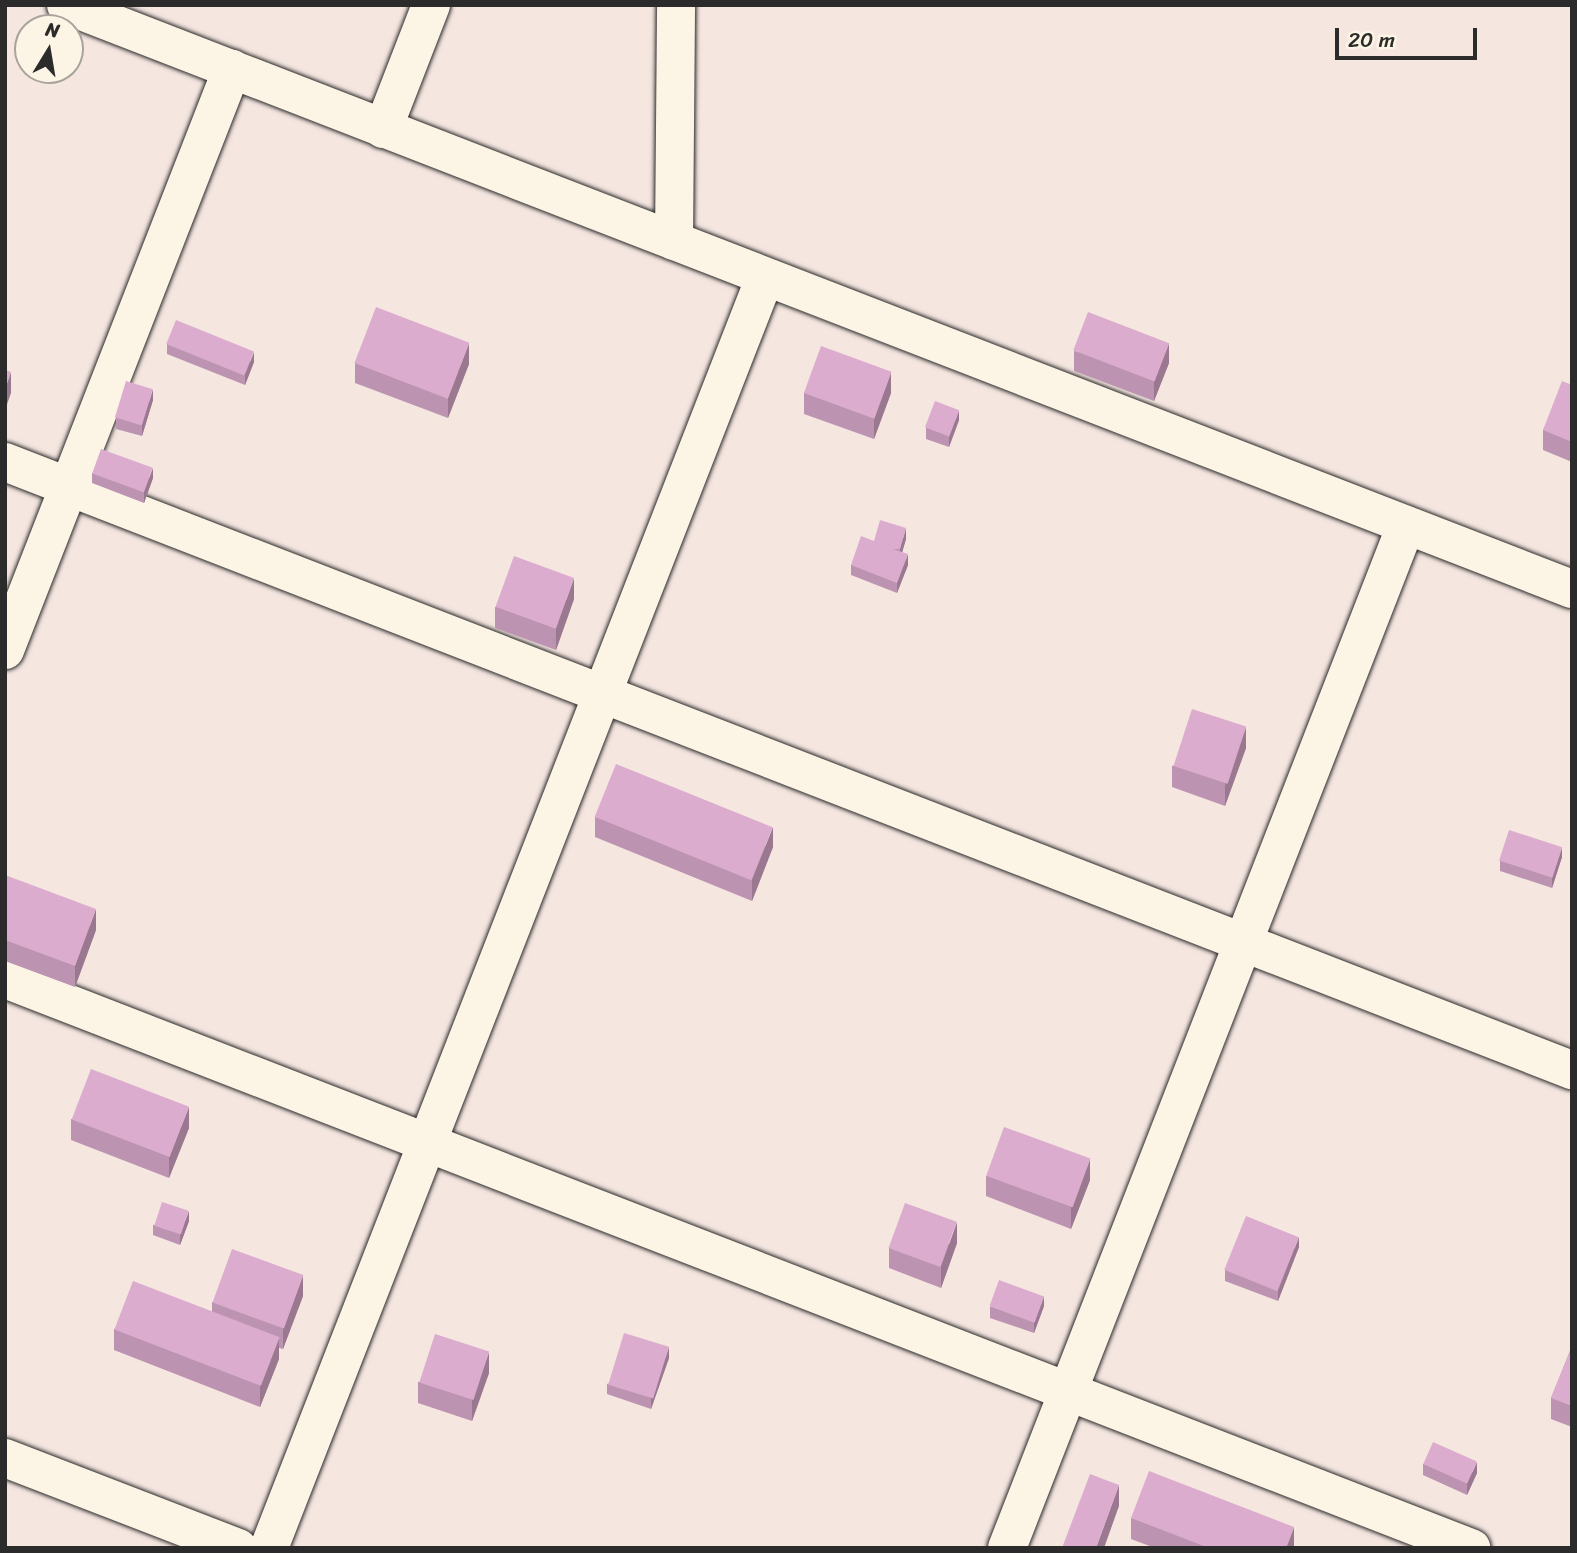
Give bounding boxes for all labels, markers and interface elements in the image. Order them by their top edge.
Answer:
text: N [43,12,62,47]
north arrow [14,14,84,84]
scale bar [1339,14,1481,58]
text: 20 m [1348,21,1395,59]

